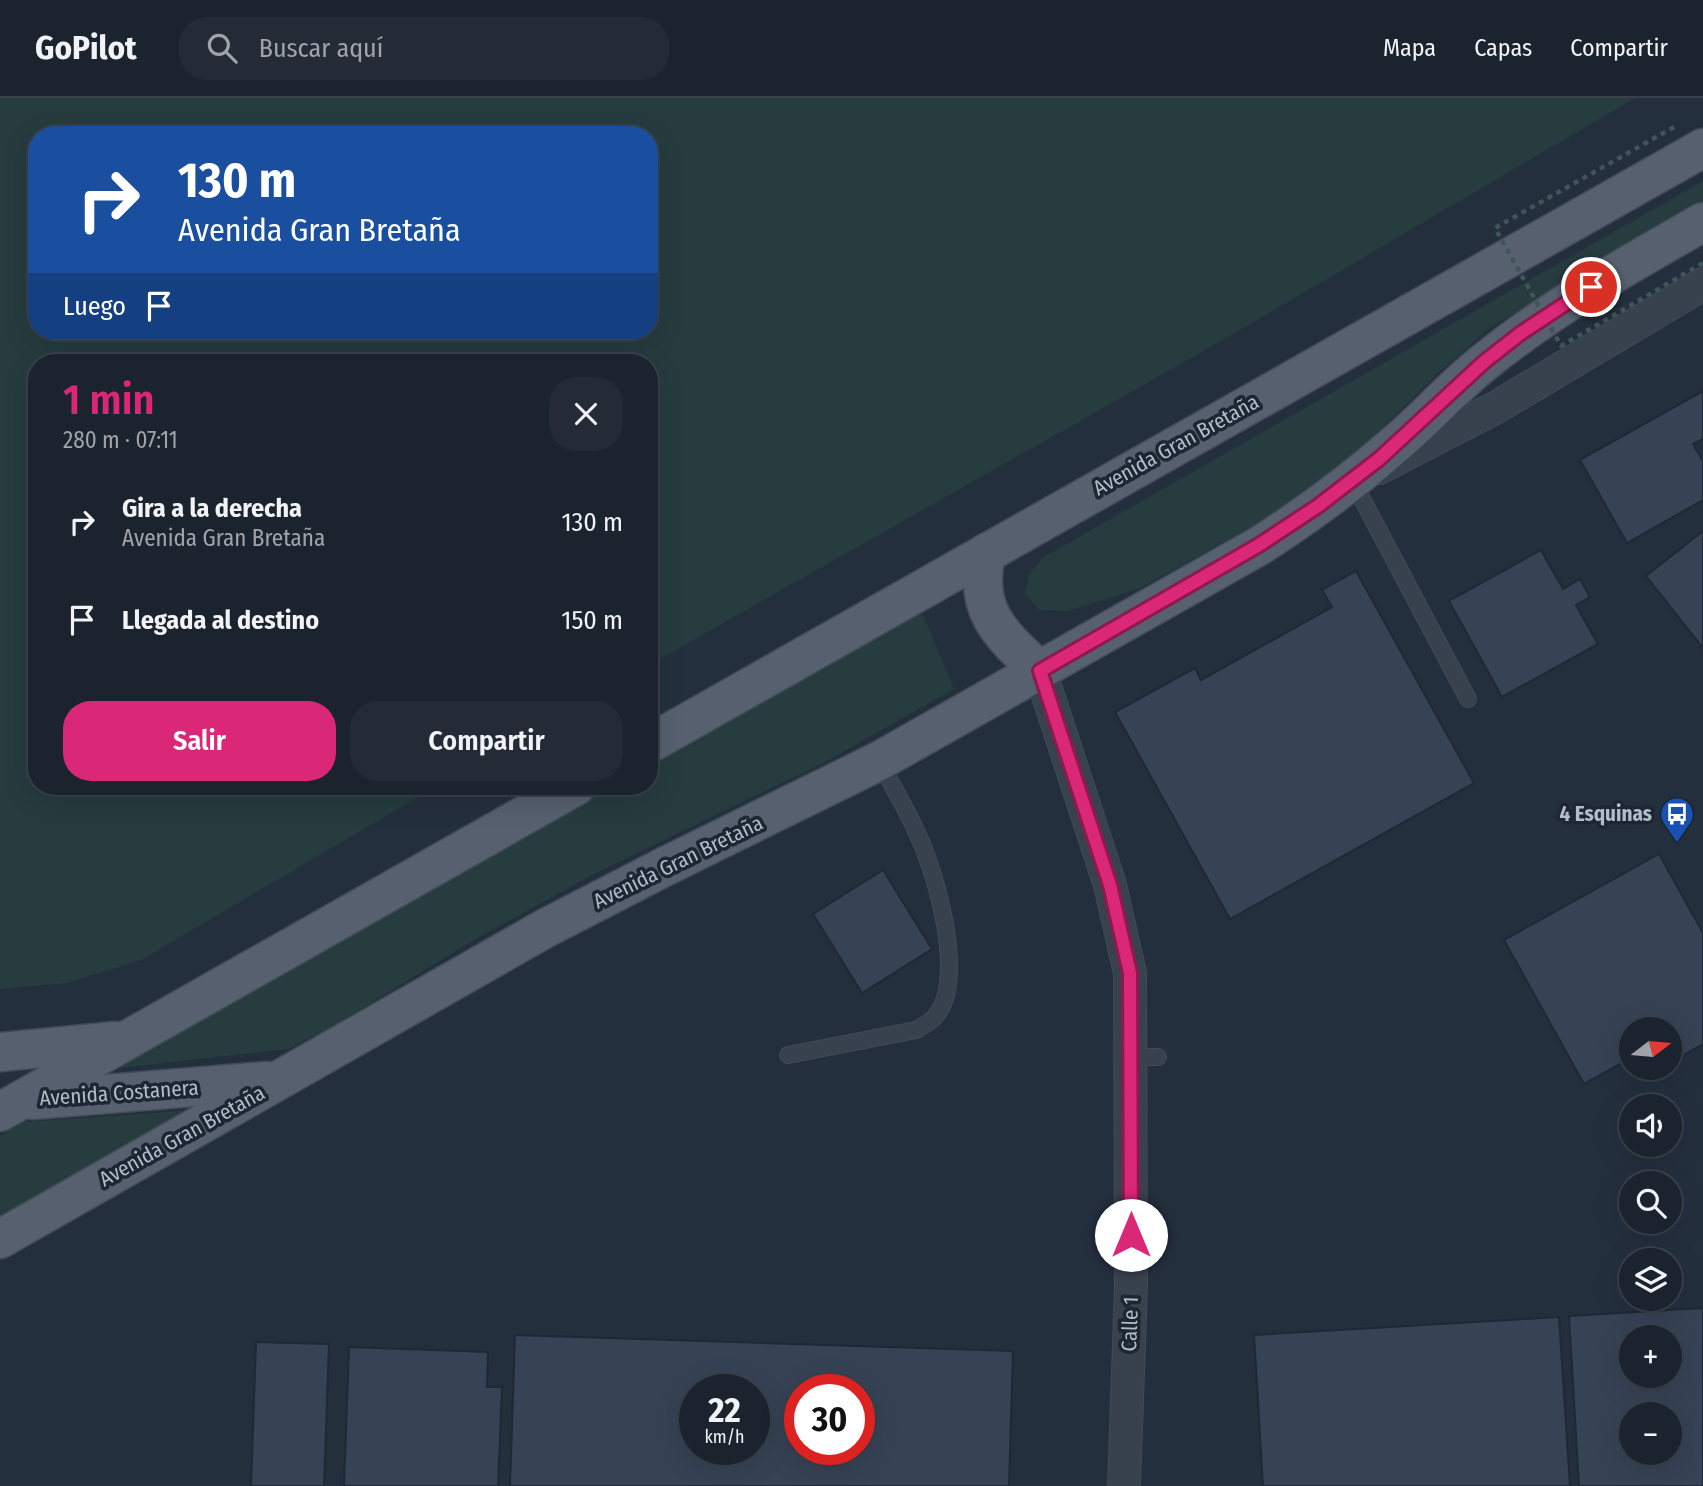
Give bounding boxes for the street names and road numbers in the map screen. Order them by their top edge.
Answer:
street label: Avenida Gran Bretaña [1089,389,1263,501]
street label: Avenida Gran Bretaña [589,810,767,914]
street label: Avenida Costanera [39,1074,199,1112]
street label: Avenida Gran Bretaña [95,1080,269,1192]
street label: Calle 1 [1116,1296,1144,1352]

